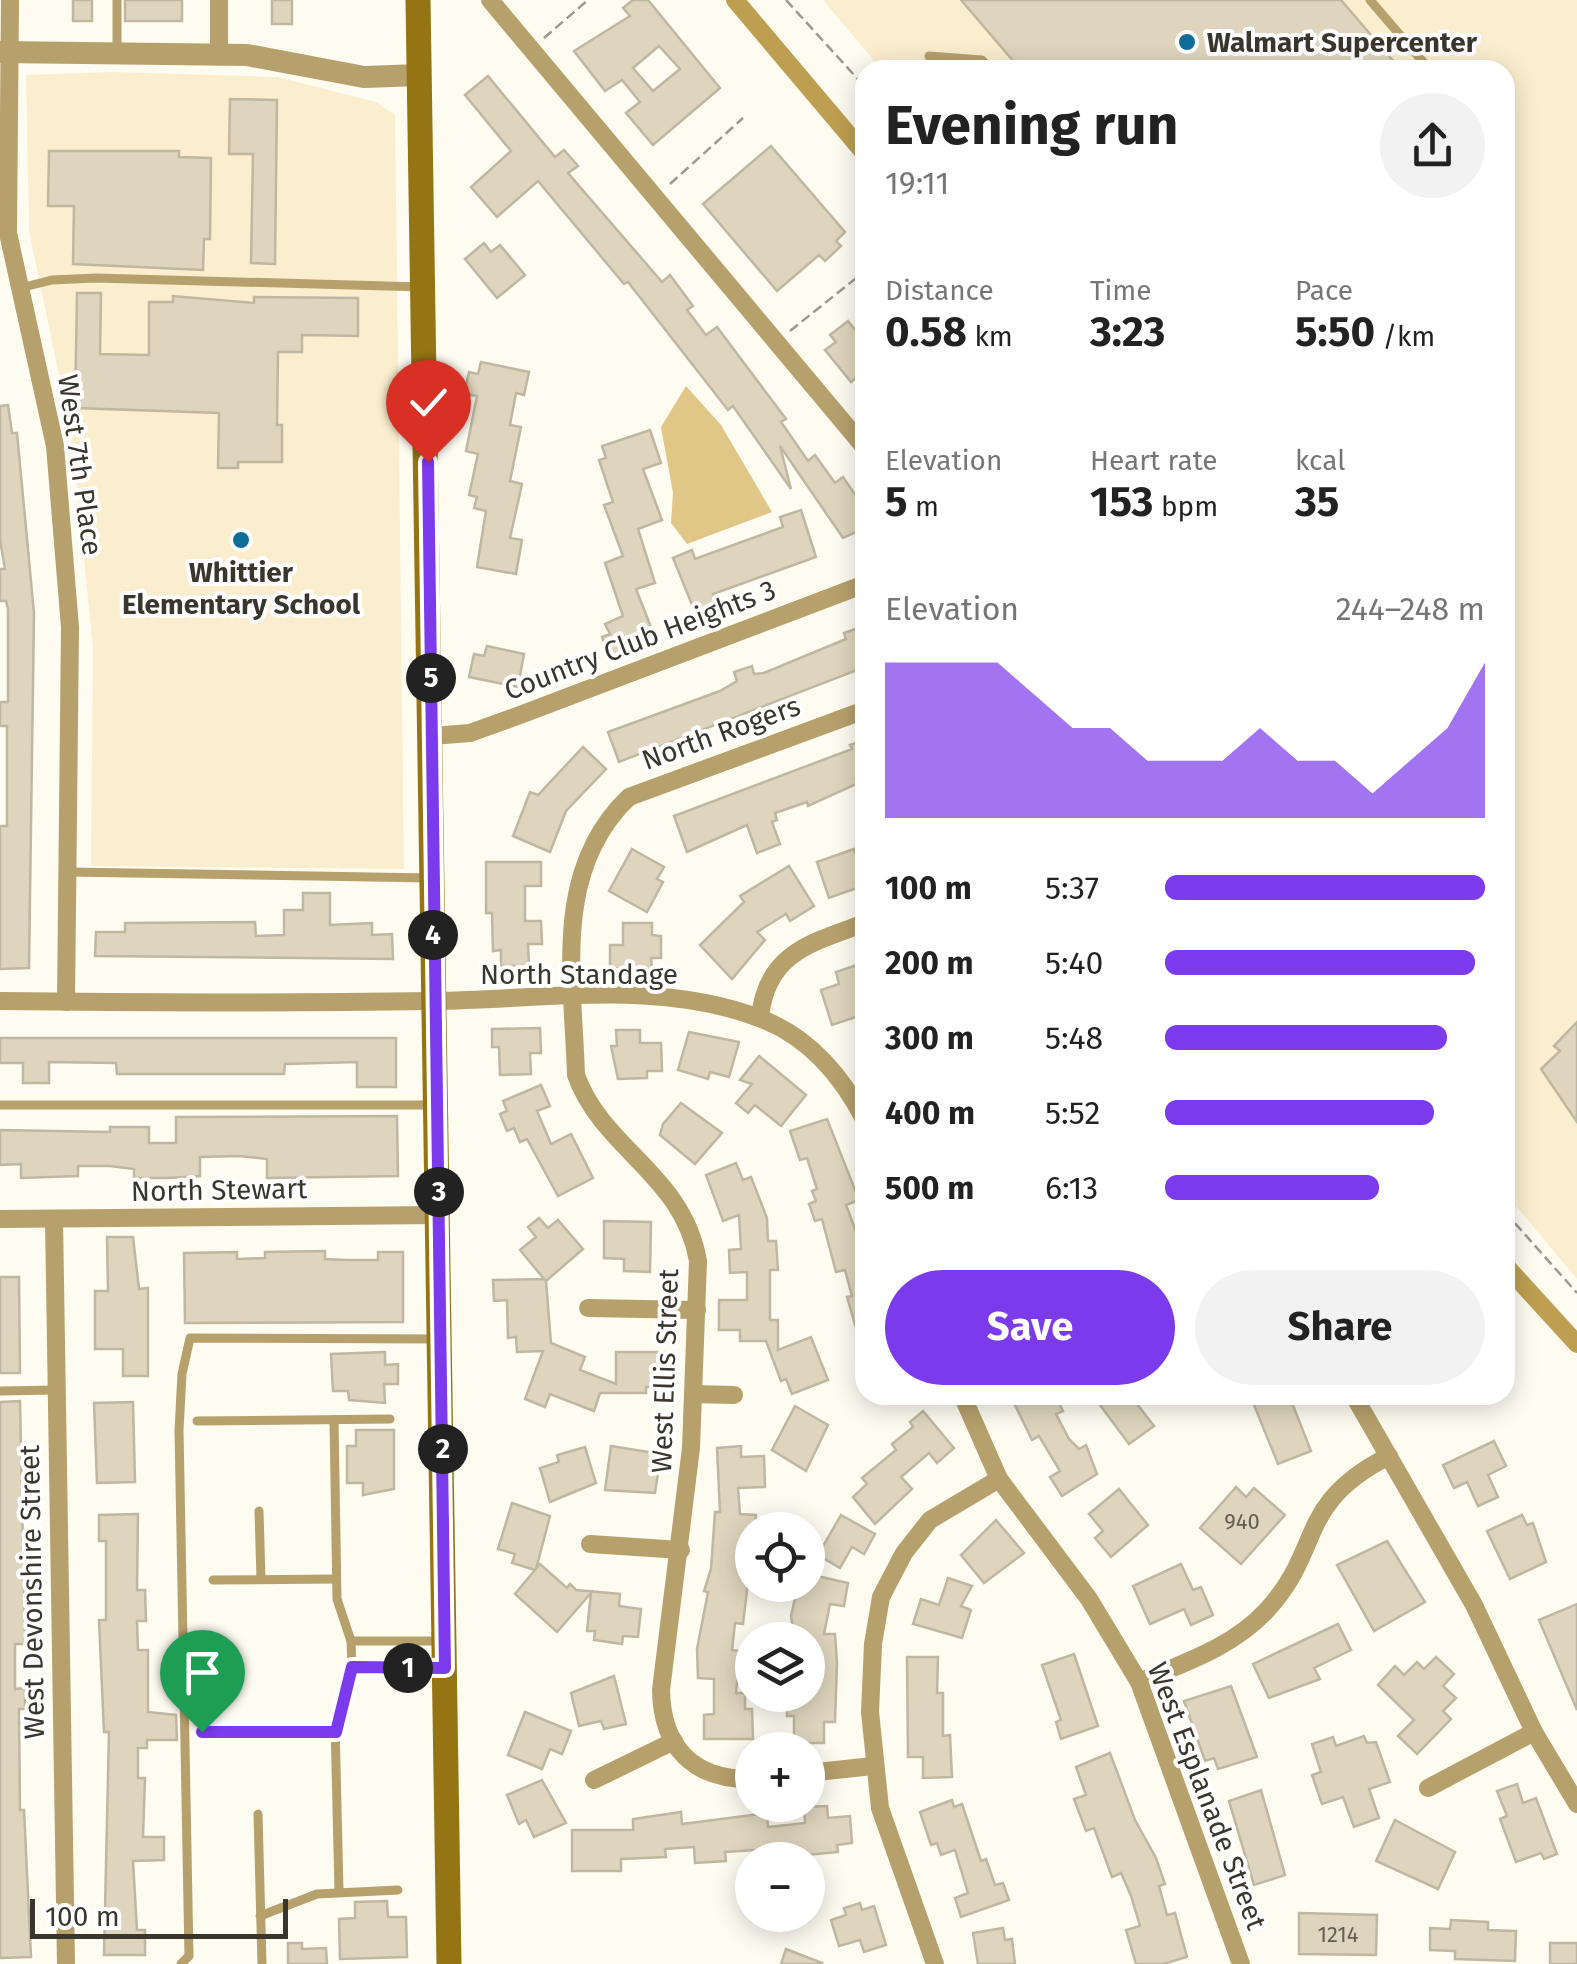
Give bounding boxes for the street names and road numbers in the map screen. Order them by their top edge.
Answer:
street label: West 7th Place [51,372,109,558]
street label: Country Club Heights 3 [500,573,780,707]
street label: North Rogers [637,689,805,777]
street label: North Standage [480,958,678,991]
street label: North Stewart [131,1172,308,1208]
street label: West Ellis Street [645,1267,685,1474]
street label: West Devonshire Street [13,1444,51,1739]
street label: West Esplanade Street [1141,1658,1274,1935]

